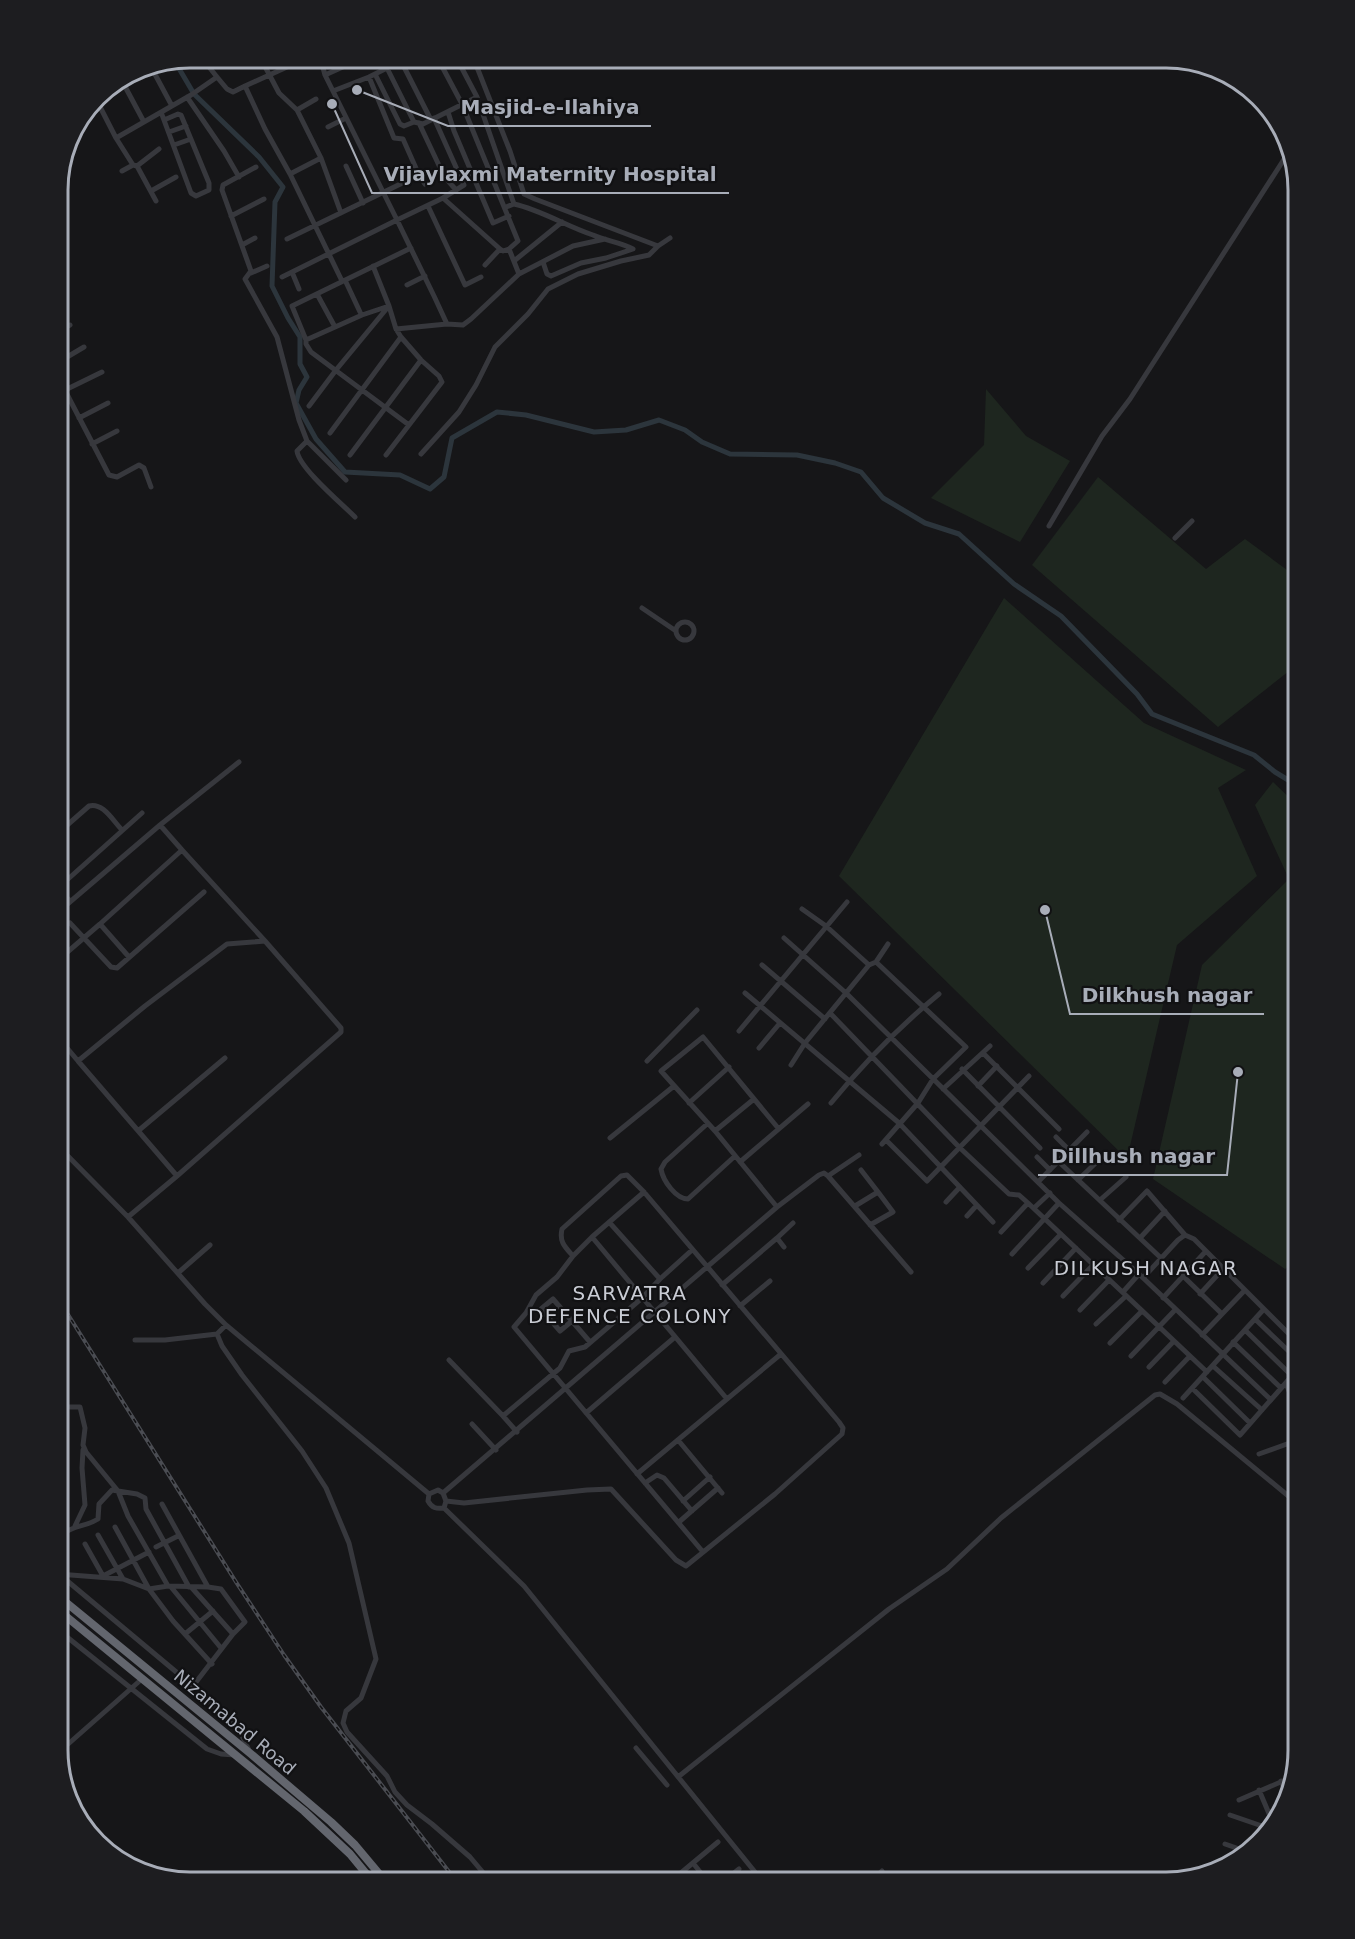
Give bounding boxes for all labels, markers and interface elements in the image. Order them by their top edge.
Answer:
callout: Masjid-e-Ilahiya [448,88,651,126]
text: Masjid-e-Ilahiya [461,95,639,119]
callout: Vijaylaxmi Maternity Hospital [372,155,729,193]
text: Vijaylaxmi Maternity Hospital [383,162,717,186]
callout: Dilkhush nagar [1070,976,1264,1014]
text: Dilkhush nagar [1082,983,1252,1007]
callout: Dillhush nagar [1038,1137,1227,1175]
text: Dillhush nagar [1051,1144,1215,1168]
district label: DILKUSH NAGAR [1054,1256,1238,1280]
district label: SARVATRA DEFENCE COLONY [528,1281,732,1328]
street label: Nizamabad Road [170,1665,300,1779]

